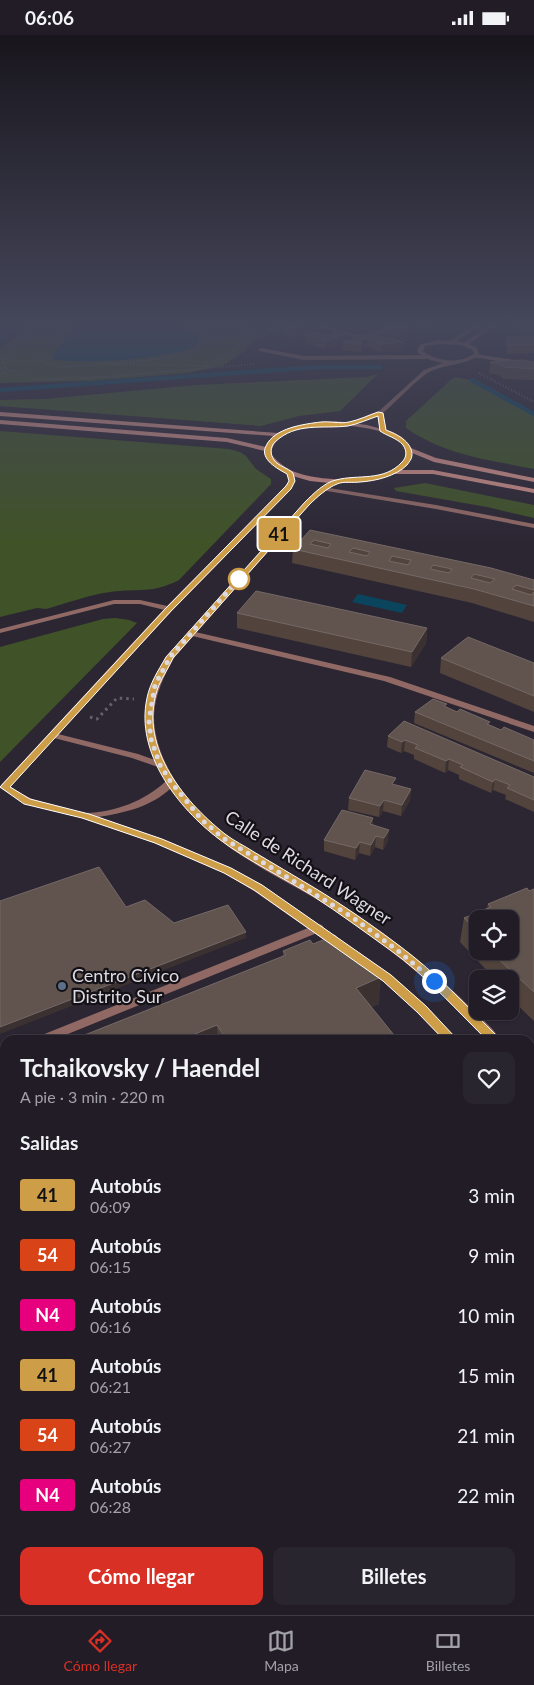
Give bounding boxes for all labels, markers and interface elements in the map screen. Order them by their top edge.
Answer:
text: 06:06 [25,6,74,29]
line badge: 41 [256,518,302,550]
text: 41 [269,523,289,545]
unlabelled marker [228,568,250,590]
street label: Calle de Richard Wagner [221,805,396,929]
map controls [469,910,519,1020]
button: locate [469,910,519,960]
place label: Centro Cívico Distrito Sur [72,964,179,1007]
your location [422,969,447,994]
button: layers [469,970,519,1020]
marker: Centro Cívico Distrito Sur [56,980,68,992]
button: heart [463,1052,515,1104]
text: Tchaikovsky / Haendel [20,1053,260,1082]
text: A pie · 3 min · 220 m [20,1087,165,1106]
text: Salidas [20,1131,78,1154]
text: Autobús [90,1174,161,1197]
text: 41 [37,1184,58,1206]
text: 3 min [468,1184,515,1207]
text: 06:09 [90,1197,131,1216]
text: Autobús [90,1234,161,1257]
text: 54 [37,1244,58,1266]
text: 9 min [468,1244,515,1267]
text: 06:15 [90,1257,131,1276]
text: Autobús [90,1294,161,1317]
text: N4 [35,1304,60,1326]
text: 10 min [457,1304,515,1327]
text: 06:16 [90,1317,131,1336]
text: Autobús [90,1354,161,1377]
text: 41 [37,1364,58,1386]
text: 15 min [457,1364,515,1387]
text: 06:21 [90,1377,131,1396]
text: Autobús [90,1414,161,1437]
text: 54 [37,1424,58,1446]
text: 21 min [457,1424,515,1447]
text: 06:27 [90,1437,131,1456]
text: Autobús [90,1474,161,1497]
text: N4 [35,1484,60,1506]
text: 22 min [457,1484,515,1507]
text: 06:28 [90,1497,131,1516]
button: Cómo llegar [20,1547,263,1605]
button: Billetes [273,1547,515,1605]
tab: Cómo llegar [64,1627,137,1674]
tab: Mapa [264,1627,299,1674]
tab: Billetes [426,1627,470,1674]

